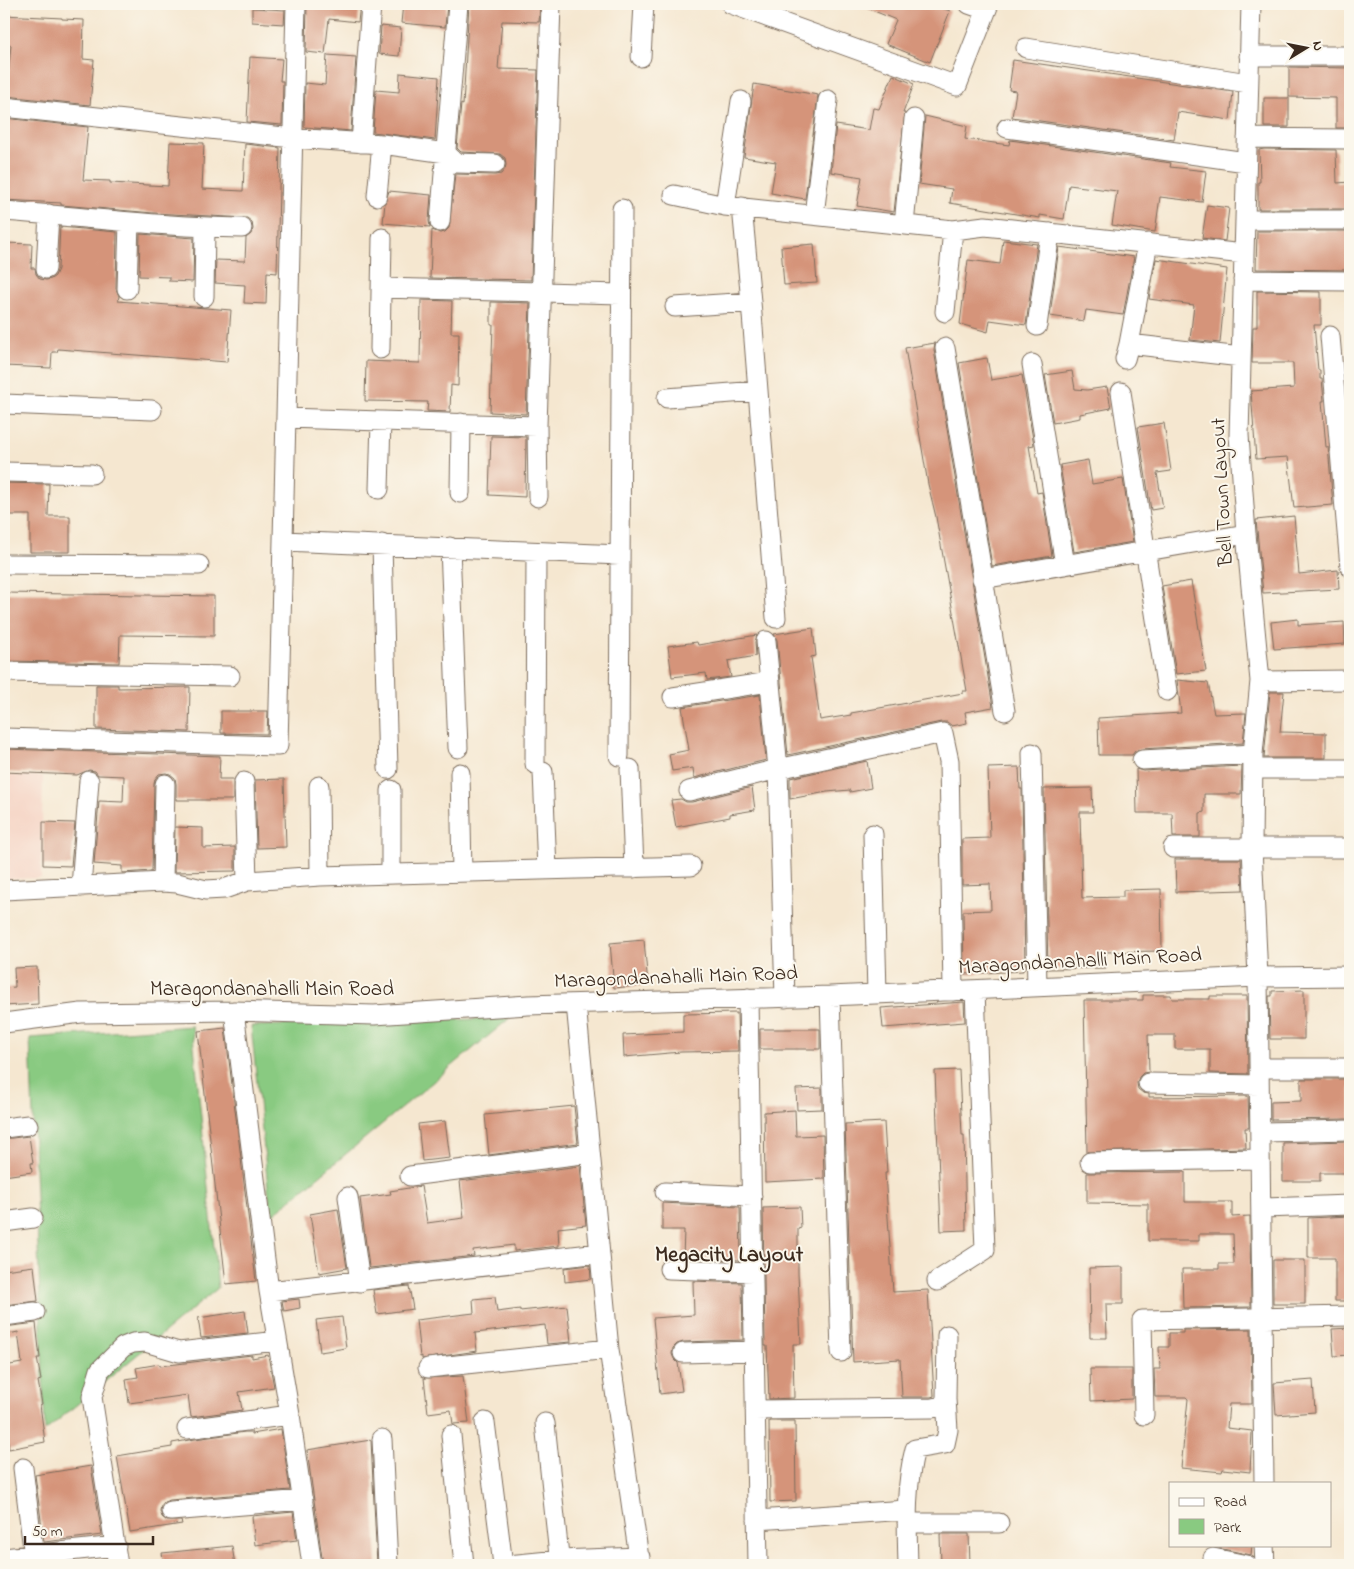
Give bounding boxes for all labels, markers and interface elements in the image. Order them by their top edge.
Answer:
north arrow [1282,22,1332,72]
text: N [1306,40,1328,52]
street label: Bell Town Layout [1204,417,1244,568]
street label: Maragondanahalli Main Road [957,941,1203,985]
street label: Maragondanahalli Main Road [554,959,799,999]
street label: Maragondanahalli Main Road [150,975,394,1007]
district label: Megacity Layout [655,1240,804,1273]
legend [1169,1482,1332,1546]
text: Road [1214,1491,1247,1513]
scale bar [25,1514,152,1546]
text: Park [1214,1517,1242,1539]
text: 50 m [32,1521,63,1543]

